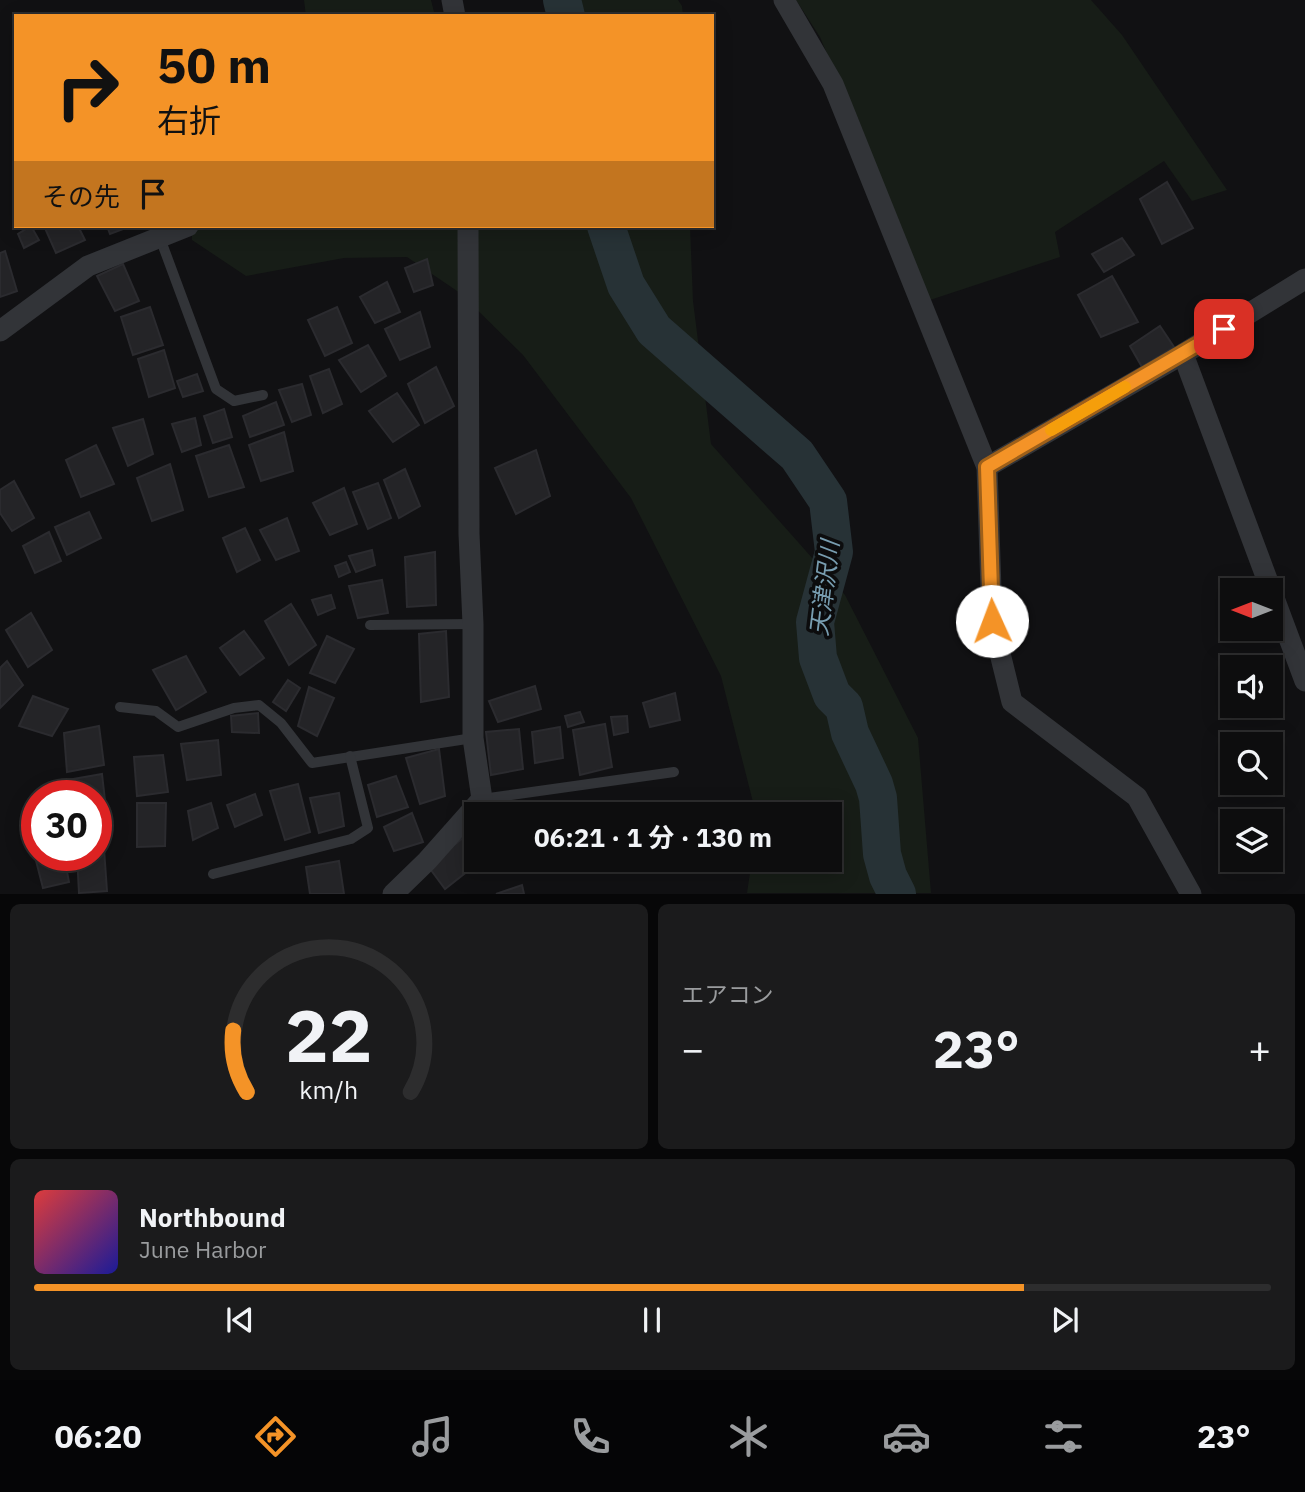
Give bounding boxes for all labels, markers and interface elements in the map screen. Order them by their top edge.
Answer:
text: 50 m [157,33,271,96]
icon: right [42,42,133,133]
text: 右折 [157,99,221,141]
icon: arrive [134,175,172,213]
text: その先 [42,179,120,213]
pin [1194,299,1254,359]
icon: arrive [1205,310,1243,348]
water label: 天津沢川 [802,535,846,638]
north arrow [1220,578,1283,640]
map controls [1220,578,1283,872]
position arrow [955,584,1029,658]
button: sound [1220,655,1283,718]
button: search [1220,732,1283,795]
speed limit sign: 30 [21,780,112,871]
button: layers [1220,809,1283,872]
text: 06:21 · 1 分 · 130 m [534,820,772,854]
text: エアコン [682,979,774,1009]
text: 22 [285,988,372,1083]
text: 23° [933,1015,1020,1082]
text: − [682,1024,704,1073]
text: + [1248,1024,1271,1073]
text: km/h [299,1073,358,1106]
text: Northbound [139,1200,286,1234]
text: June Harbor [139,1234,267,1264]
icon: previous [221,1301,259,1339]
icon: pause [633,1301,671,1339]
icon: next [1046,1301,1084,1339]
icon: directions [251,1412,300,1461]
icon: music [408,1412,457,1461]
icon: phone [566,1412,615,1461]
icon: climate [724,1412,773,1461]
icon: car [882,1412,931,1461]
icon: filters [1039,1412,1088,1461]
text: 06:20 [54,1415,142,1457]
text: 23° [1197,1415,1251,1457]

